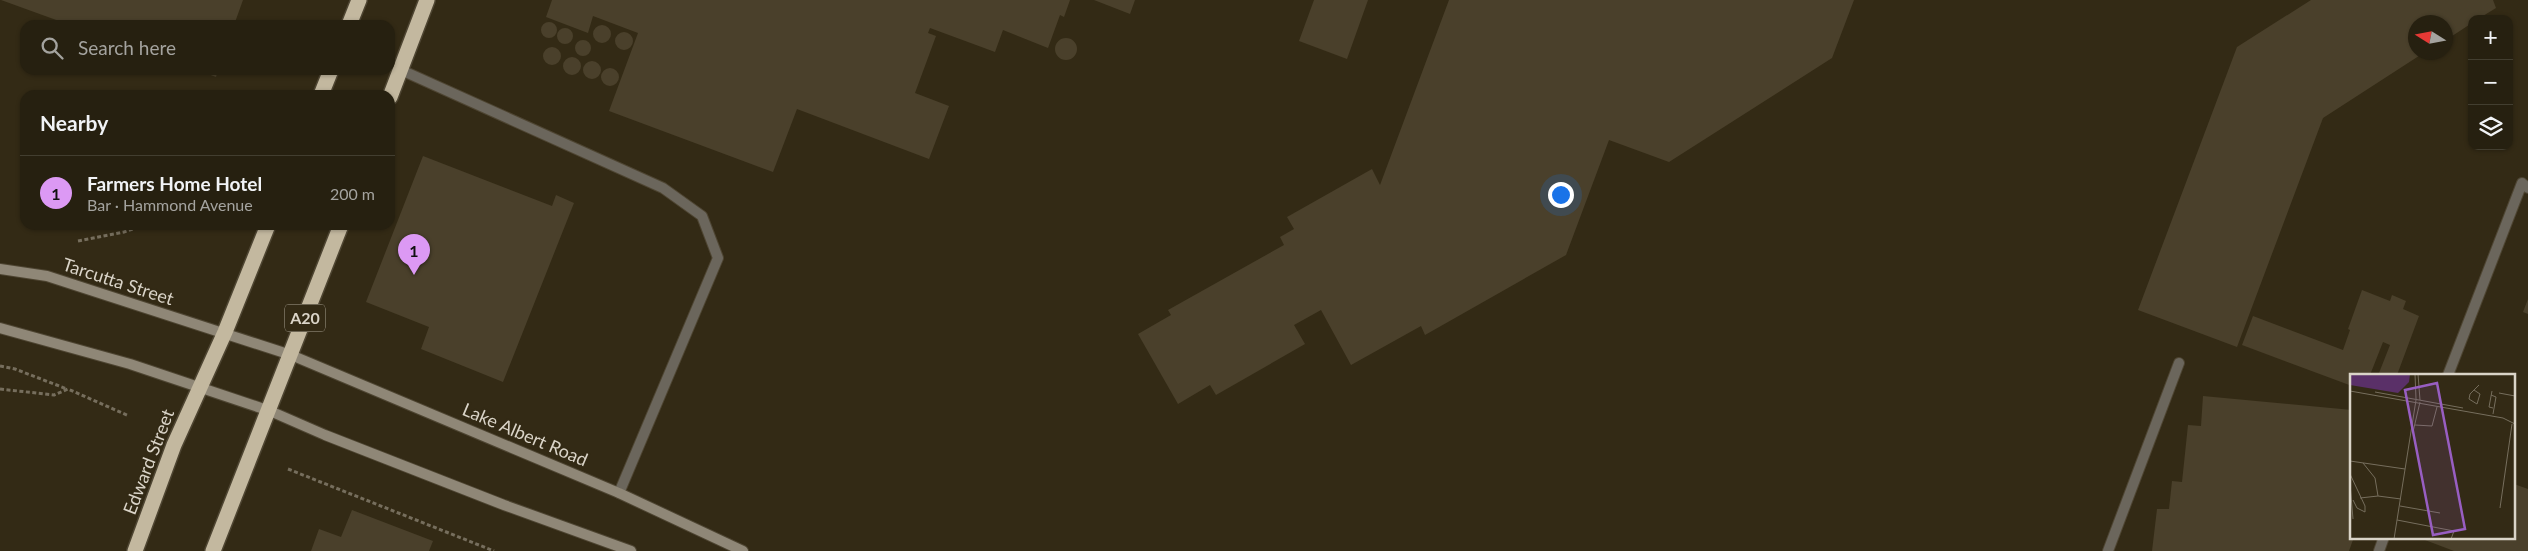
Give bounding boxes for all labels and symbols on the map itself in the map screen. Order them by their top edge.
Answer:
north arrow [2408,15,2453,60]
your location [1548,182,1574,208]
pin: 1 [398,234,430,275]
street label: Tarcutta Street [60,253,177,310]
road number: A20 [285,304,325,332]
inset map [2350,374,2516,538]
street label: Lake Albert Road [459,398,591,470]
street label: Edward Street [118,405,178,518]

